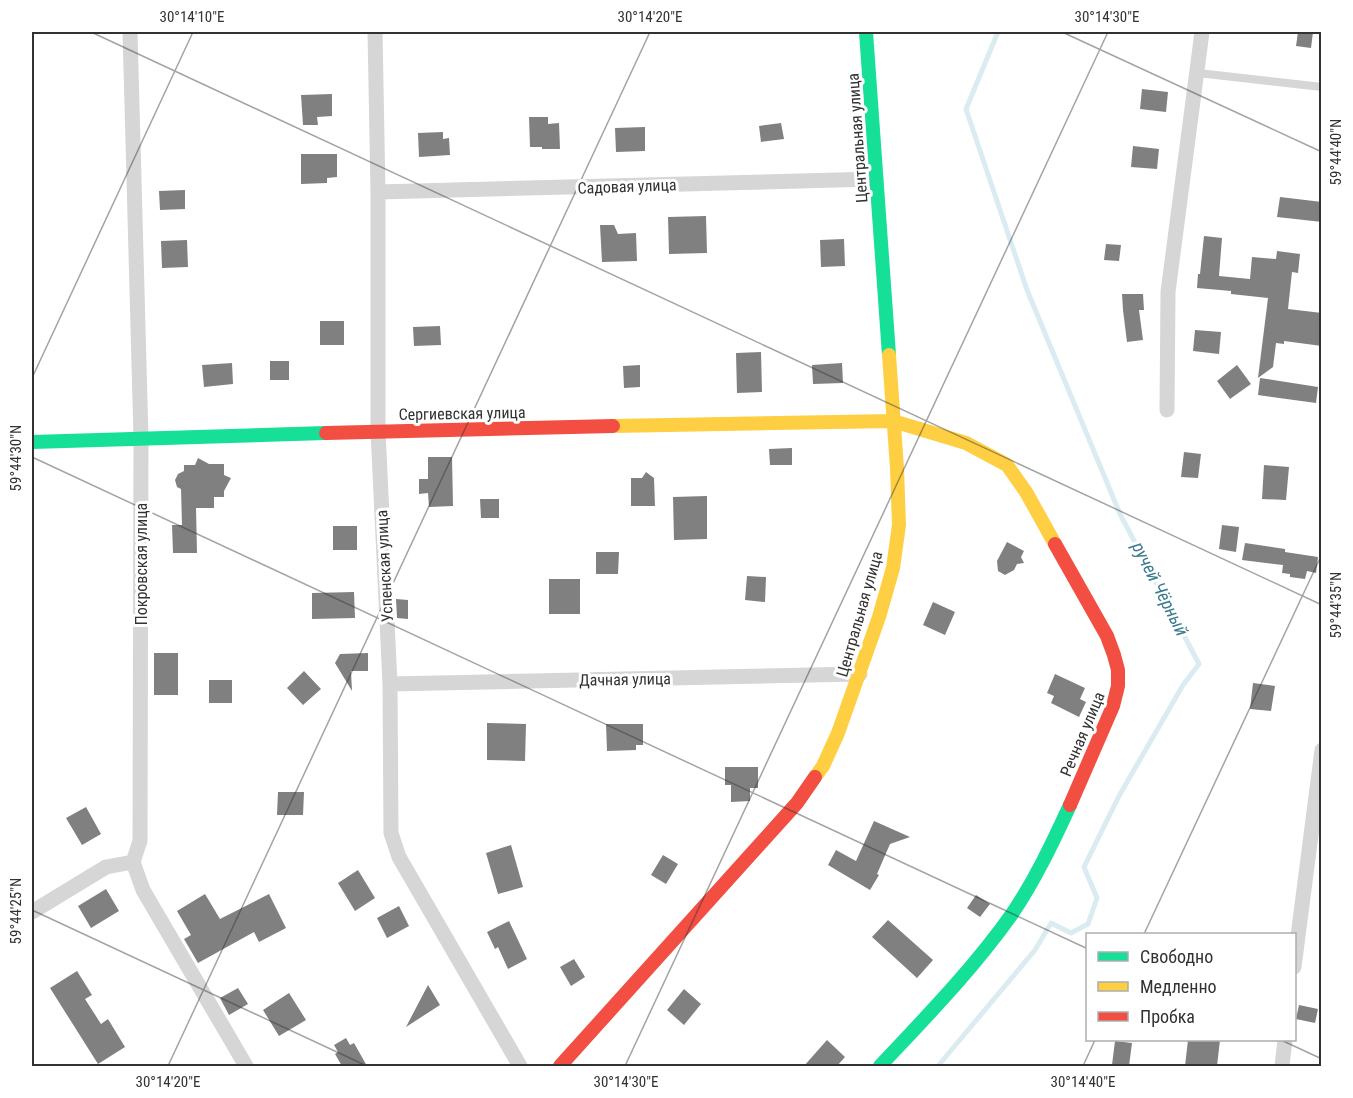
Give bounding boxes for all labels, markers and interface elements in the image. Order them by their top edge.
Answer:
text: 30°14'10"E [160,8,224,26]
text: 30°14'20"E [618,8,682,26]
text: 30°14'30"E [1075,8,1139,26]
street label: Центральная улица [843,72,872,203]
text: 59°44'40"N [1327,119,1345,185]
street label: Садовая улица [577,175,677,198]
street label: Сергиевская улица [398,403,526,424]
text: 59°44'30"N [7,425,25,491]
street label: Покровская улица [132,503,151,625]
street label: Успенская улица [372,509,397,623]
water label: ручей Чёрный [1127,538,1193,639]
street label: Центральная улица [832,549,887,679]
text: 59°44'35"N [1327,572,1345,638]
street label: Дачная улица [579,669,671,690]
street label: Речная улица [1056,689,1109,779]
text: 59°44'25"N [7,878,25,944]
legend [1086,933,1296,1041]
text: Свободно [1140,946,1213,967]
text: Медленно [1140,976,1217,997]
text: Пробка [1140,1006,1195,1027]
text: 30°14'20"E [136,1073,200,1091]
text: 30°14'30"E [594,1073,658,1091]
text: 30°14'40"E [1051,1073,1115,1091]

